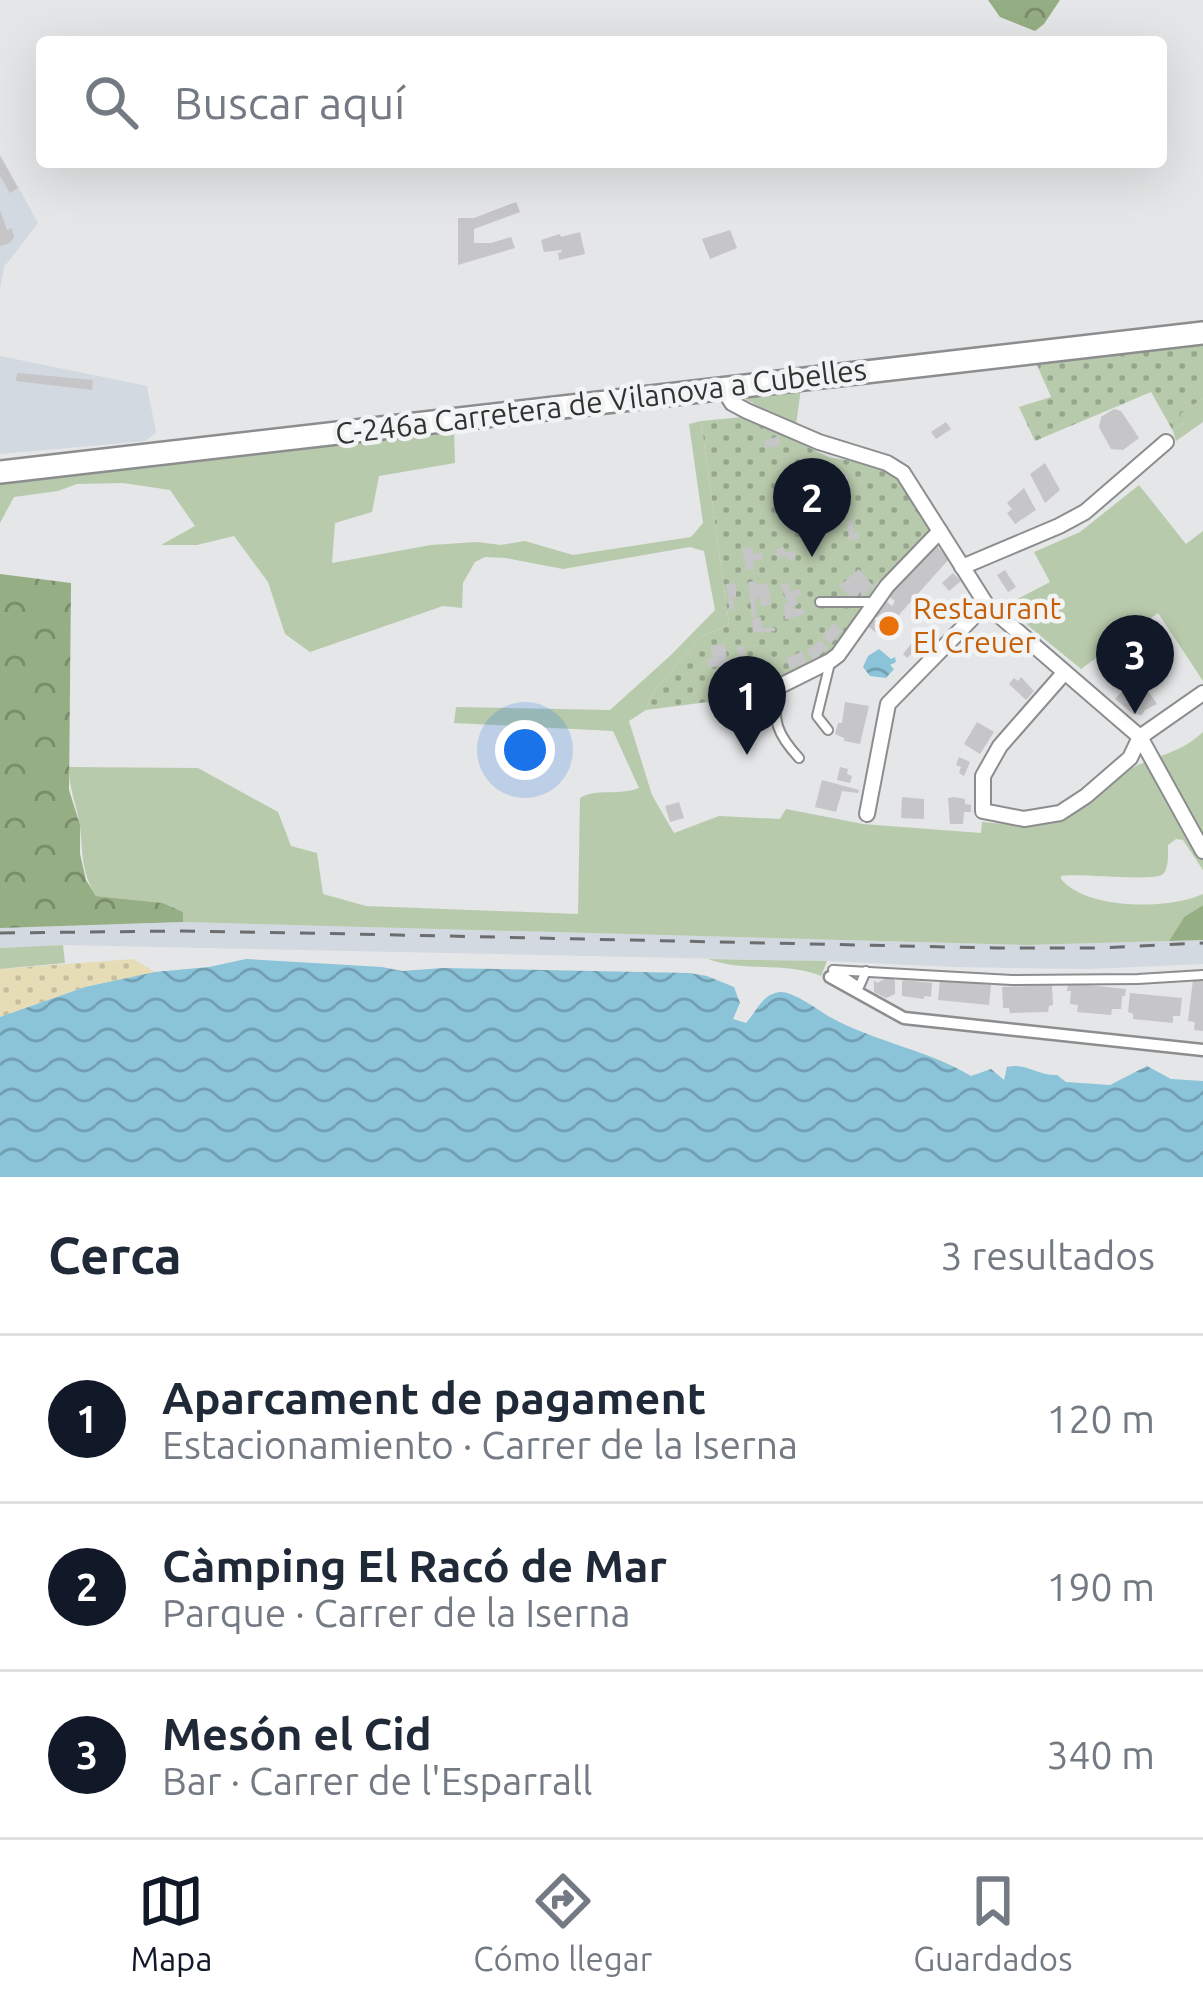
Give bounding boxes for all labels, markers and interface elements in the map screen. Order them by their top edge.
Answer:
search box [36,36,1167,168]
icon: search [78,69,144,135]
text: Buscar aquí [174,77,405,128]
street label: C-246a Carretera de Vilanova a Cubelles [333,352,868,450]
pin: 2 [773,458,851,557]
place label: Restaurant El Creuer [913,591,1061,659]
marker: Restaurant El Creuer [876,613,902,639]
pin: 3 [1096,615,1174,714]
pin: 1 [708,656,786,755]
your location [495,720,555,780]
text: Cerca [48,1226,182,1284]
text: 3 resultados [941,1234,1155,1277]
text: Aparcament de pagament [162,1372,706,1423]
text: 1 [76,1397,98,1440]
text: 120 m [1046,1397,1155,1440]
text: Estacionamiento · Carrer de la Iserna [162,1423,798,1466]
text: Càmping El Racó de Mar [162,1540,667,1591]
text: 2 [76,1565,98,1608]
text: 190 m [1046,1565,1155,1608]
text: Parque · Carrer de la Iserna [162,1591,631,1634]
text: Mesón el Cid [162,1708,432,1759]
text: 3 [76,1733,98,1776]
text: 340 m [1046,1733,1155,1776]
text: Bar · Carrer de l'Esparrall [162,1759,592,1802]
tab: Mapa [130,1868,212,1977]
tab: Cómo llegar [473,1868,652,1977]
tab: Guardados [913,1868,1072,1977]

